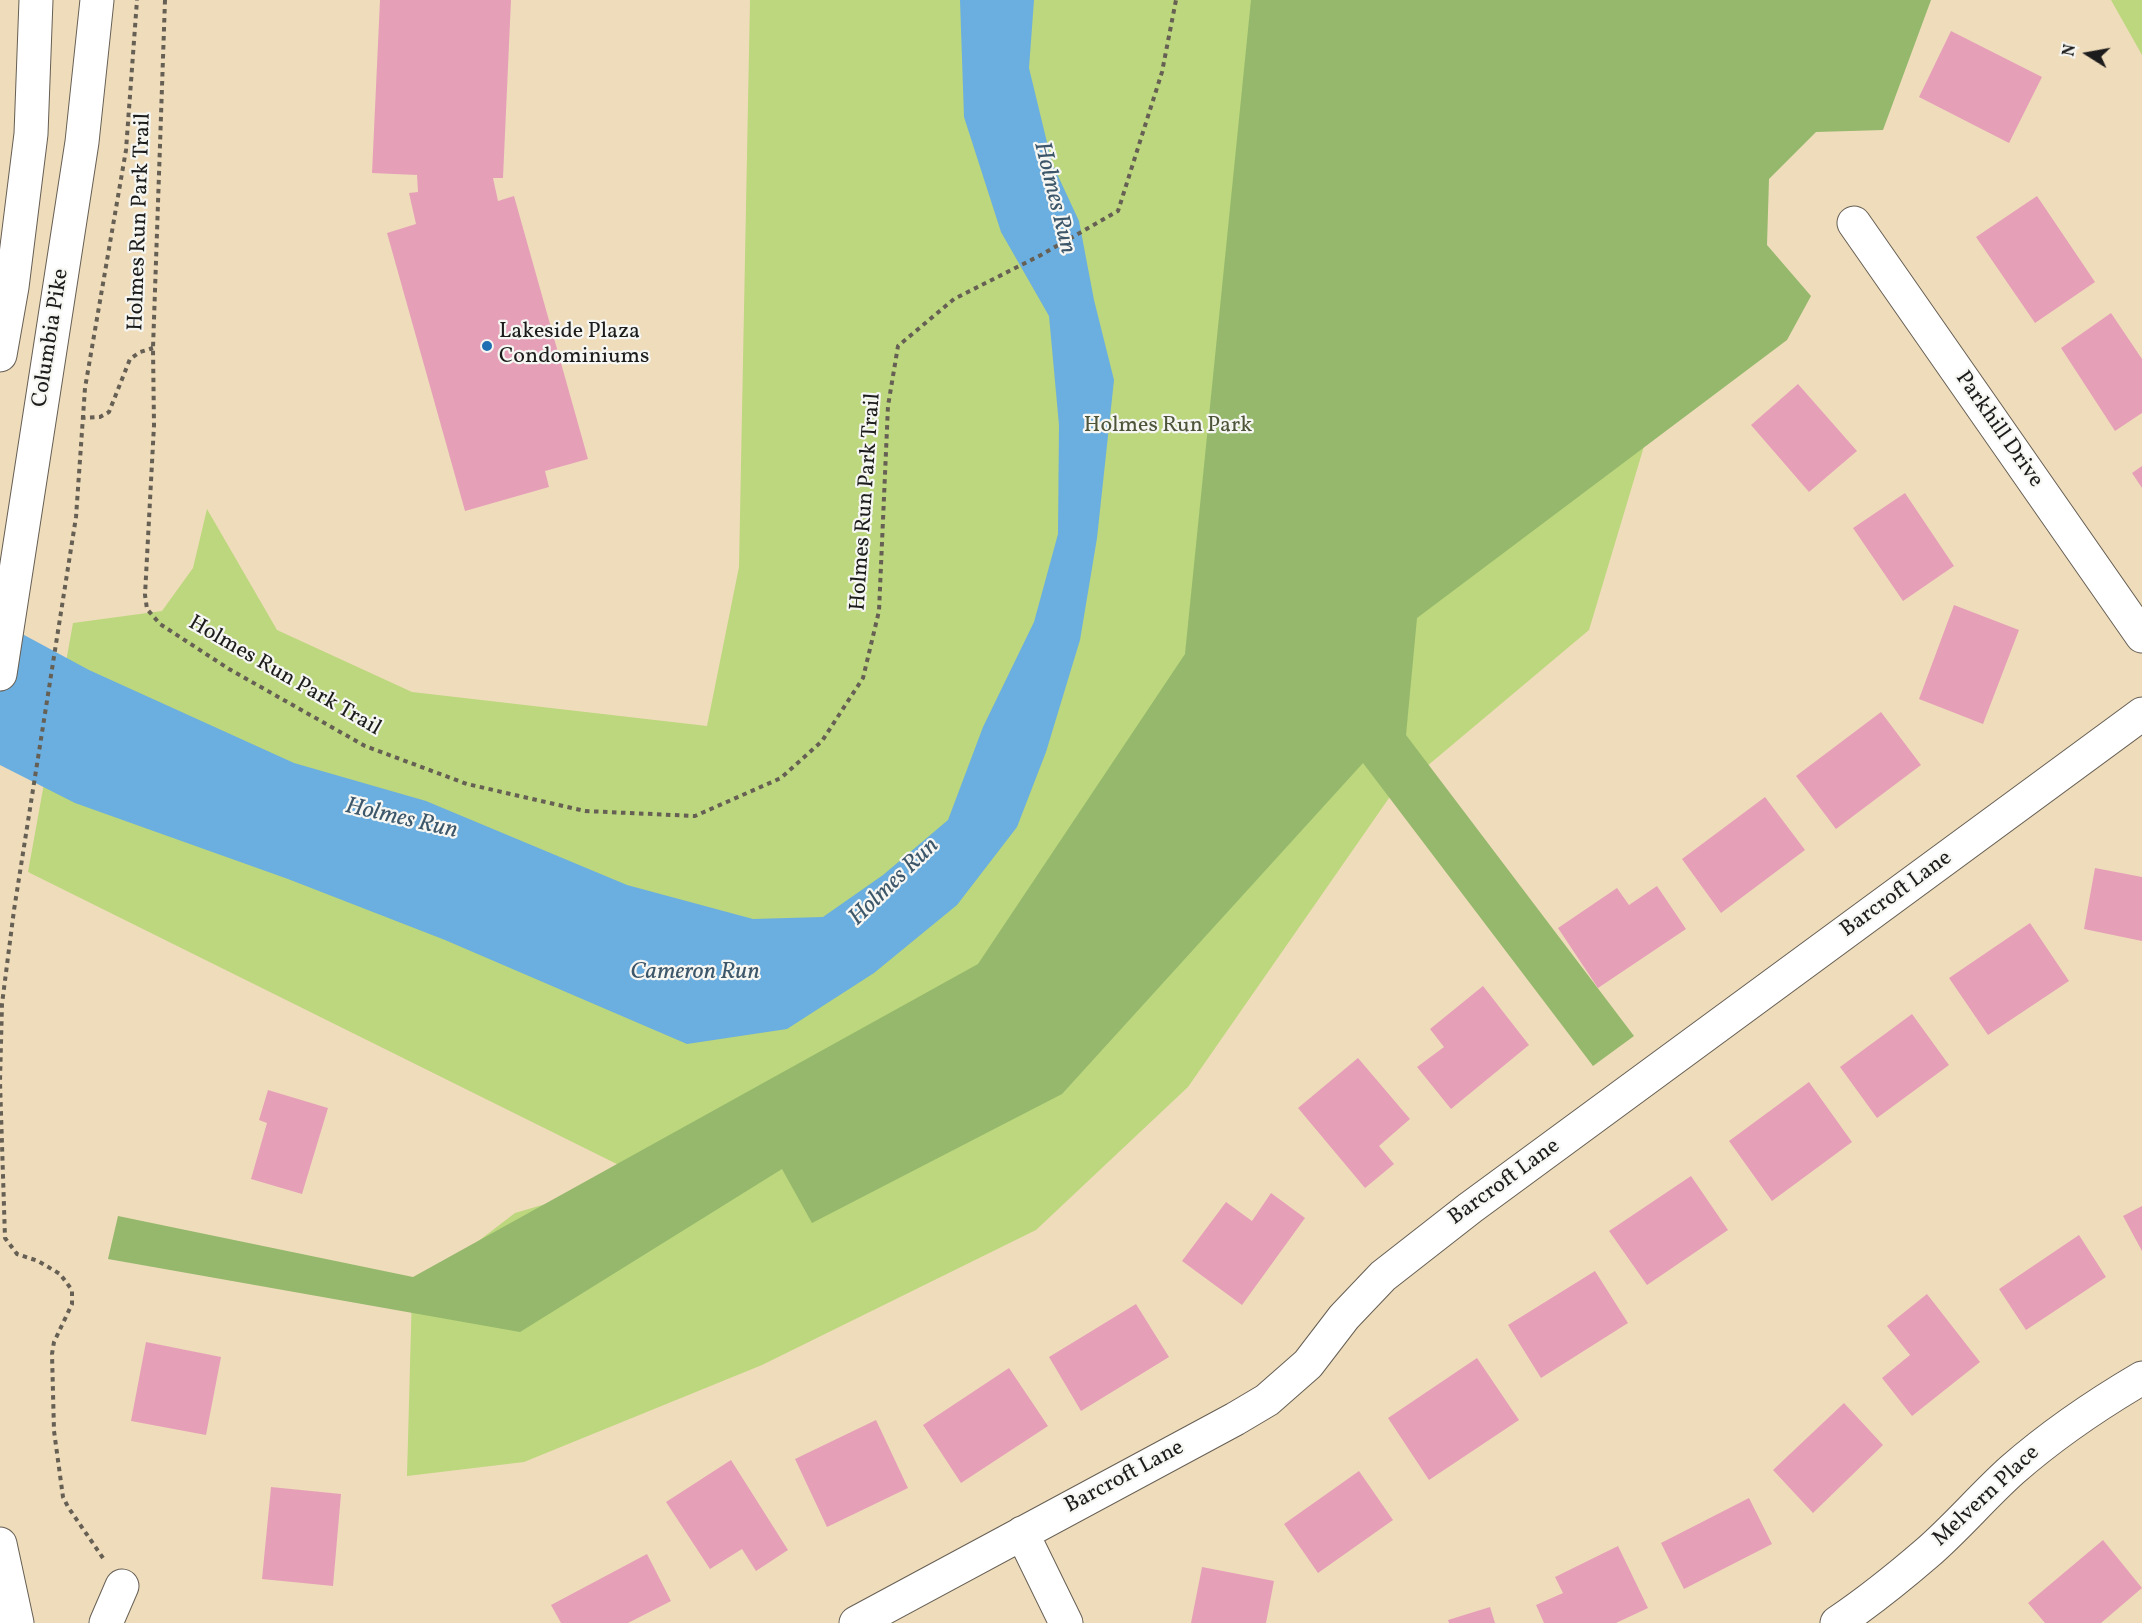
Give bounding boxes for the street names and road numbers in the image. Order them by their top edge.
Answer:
street label: Holmes Run Park Trail [124,113,158,331]
street label: Columbia Pike [28,267,76,409]
street label: Parkhill Drive [1948,367,2048,493]
street label: Holmes Run Park Trail [846,392,888,612]
street label: Holmes Run Park Trail [183,611,385,743]
street label: Barcroft Lane [1836,846,1958,944]
street label: Barcroft Lane [1444,1134,1566,1232]
street label: Barcroft Lane [1061,1436,1189,1520]
street label: Melvern Place [1928,1441,2046,1553]

